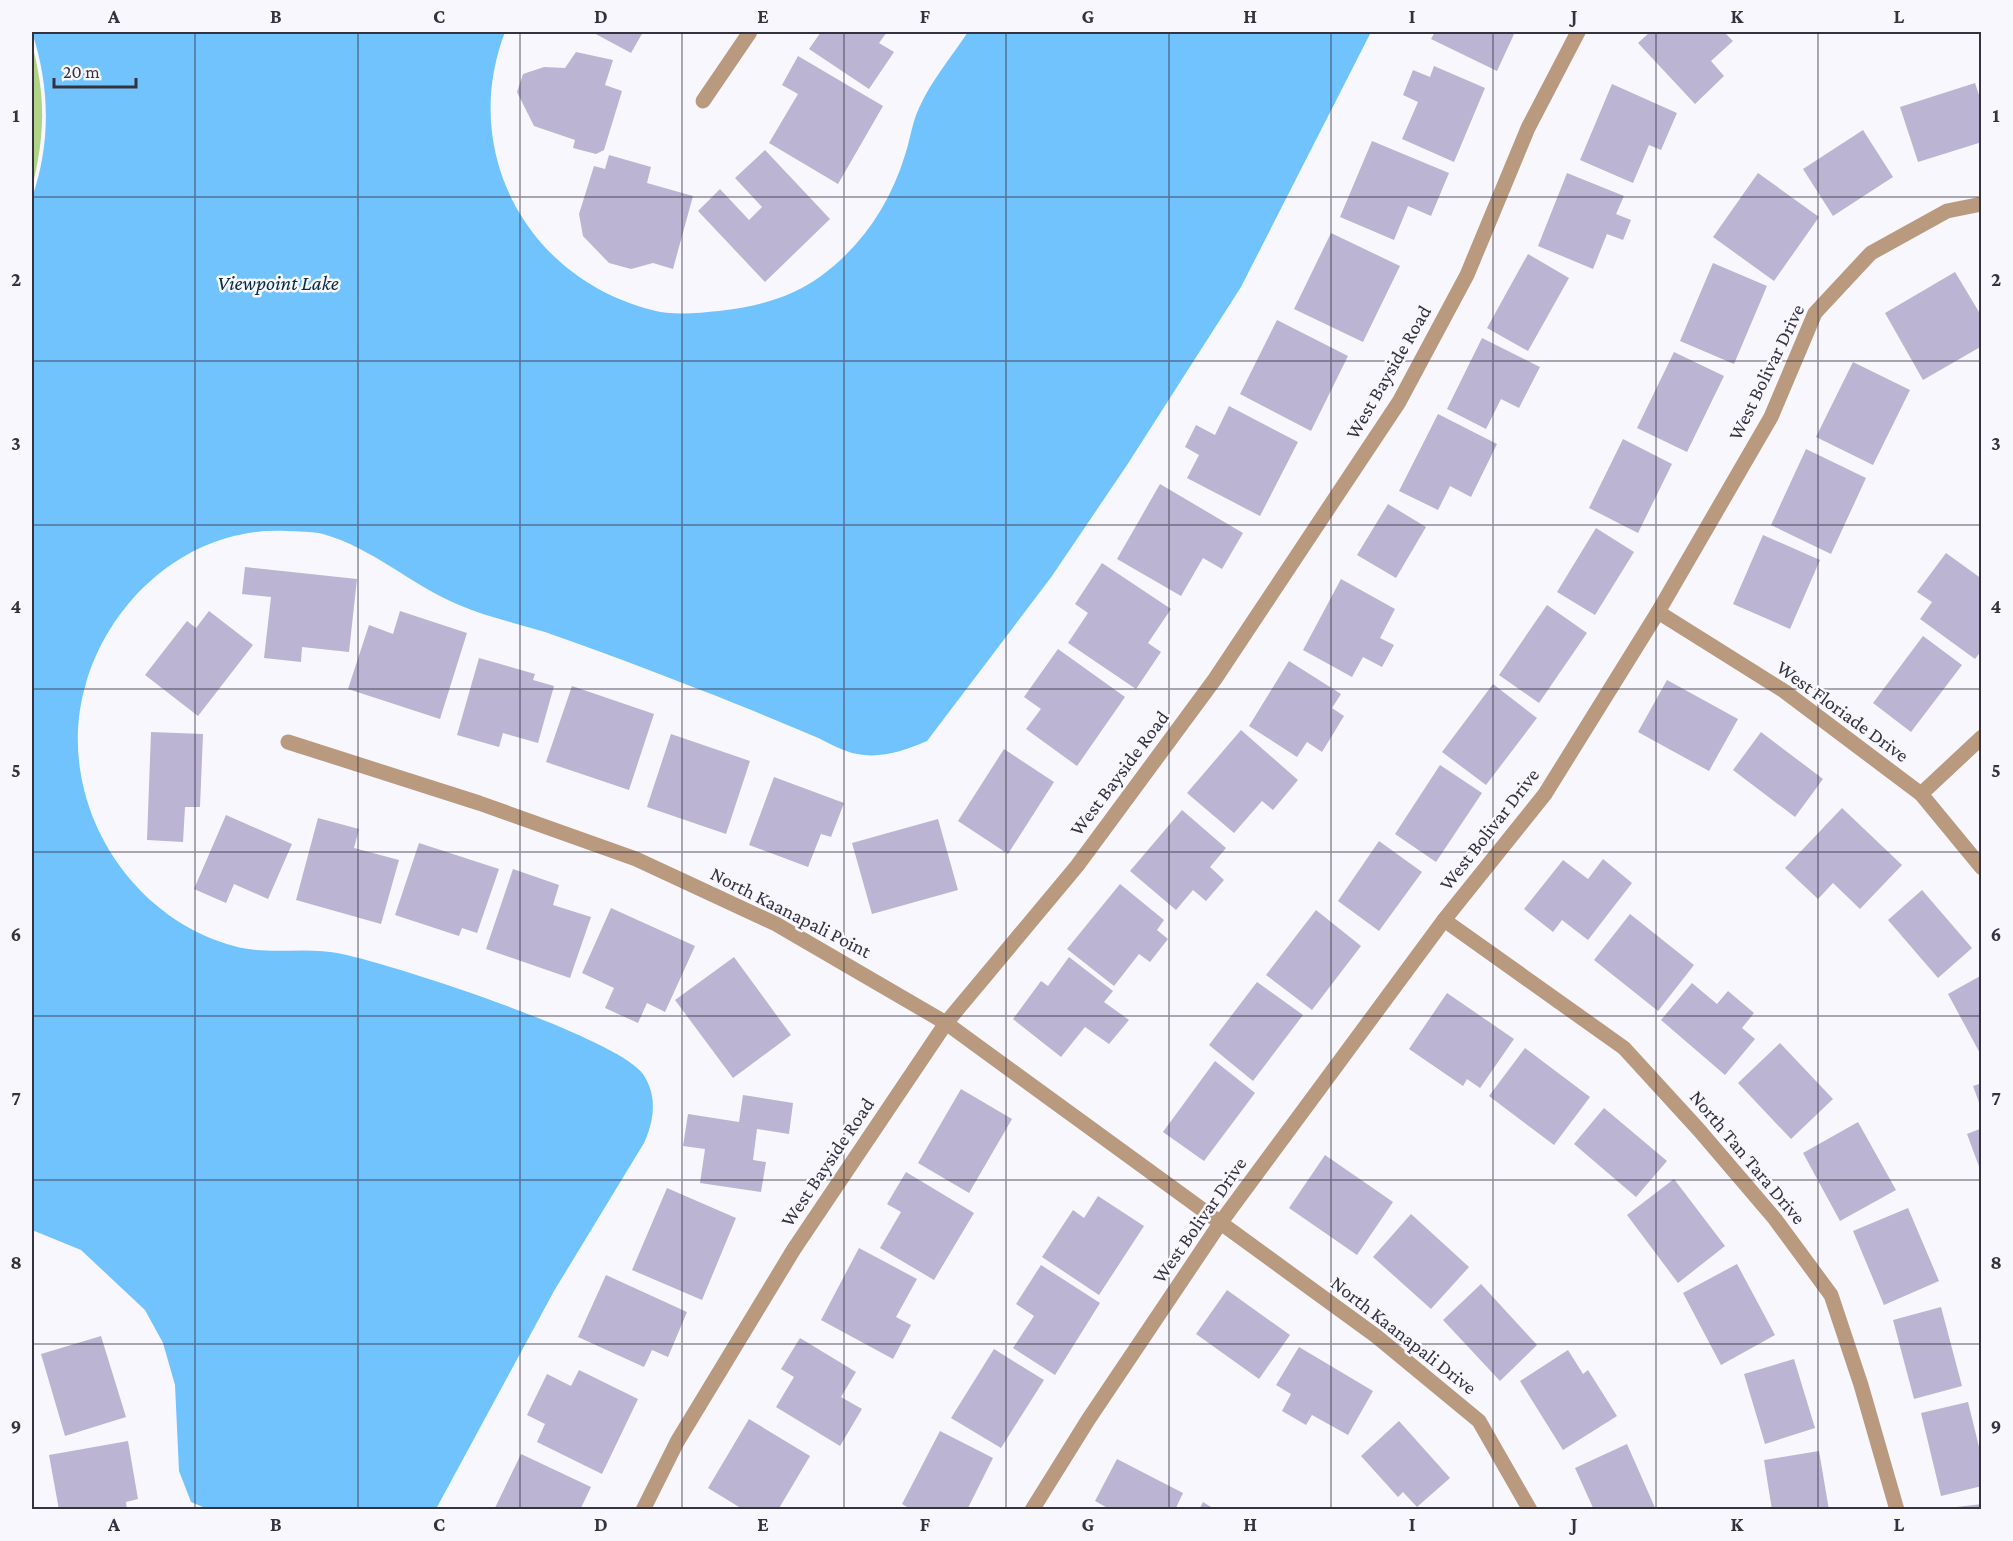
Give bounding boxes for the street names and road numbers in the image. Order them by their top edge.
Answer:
street label: West Bolivar Drive [1724,300,1809,444]
street label: West Bayside Road [1341,301,1436,443]
street label: West Floriade Drive [1773,656,1913,766]
street label: West Bayside Road [1065,706,1174,840]
street label: West Bolivar Drive [1435,764,1544,894]
street label: North Kaanapali Point [707,862,875,963]
street label: North Tan Tara Drive [1686,1086,1810,1228]
street label: West Bayside Road [776,1093,879,1231]
street label: West Bolivar Drive [1147,1153,1251,1287]
street label: North Kaanapali Drive [1326,1271,1481,1400]

